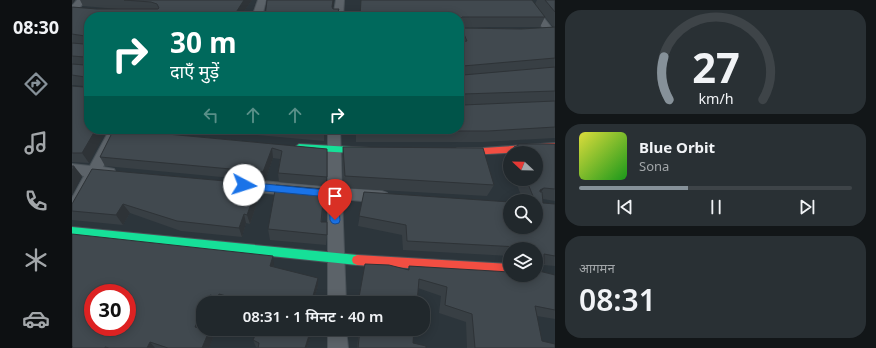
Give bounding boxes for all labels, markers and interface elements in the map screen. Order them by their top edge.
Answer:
text: 08:30 [13,15,59,39]
text: 30 m [170,23,237,61]
icon: right [104,28,156,80]
text: 27 [692,39,739,95]
text: दाएँ मुड़ें [170,59,219,83]
icon: directions [22,70,50,98]
text: km/h [698,89,733,108]
icon: left [200,104,222,126]
icon: ahead [242,104,264,126]
icon: ahead [284,104,306,126]
icon: right [326,104,348,126]
icon: music [22,129,50,157]
text: Blue Orbit [639,137,715,157]
north arrow [503,146,543,186]
map controls [503,146,543,282]
text: Sona [639,157,669,175]
position arrow [223,164,265,206]
pin [318,179,352,220]
icon: arrive [324,185,346,207]
icon: phone [22,187,50,215]
button: search [503,194,543,234]
icon: previous [614,196,636,218]
icon: pause [705,196,727,218]
icon: next [796,196,818,218]
button: layers [503,242,543,282]
icon: climate [22,246,50,274]
text: आगमन [579,259,615,277]
text: 08:31 [579,279,656,320]
speed limit sign: 30 [84,284,136,336]
icon: car [22,305,50,333]
text: 08:31 · 1 मिनट · 40 m [243,306,383,326]

